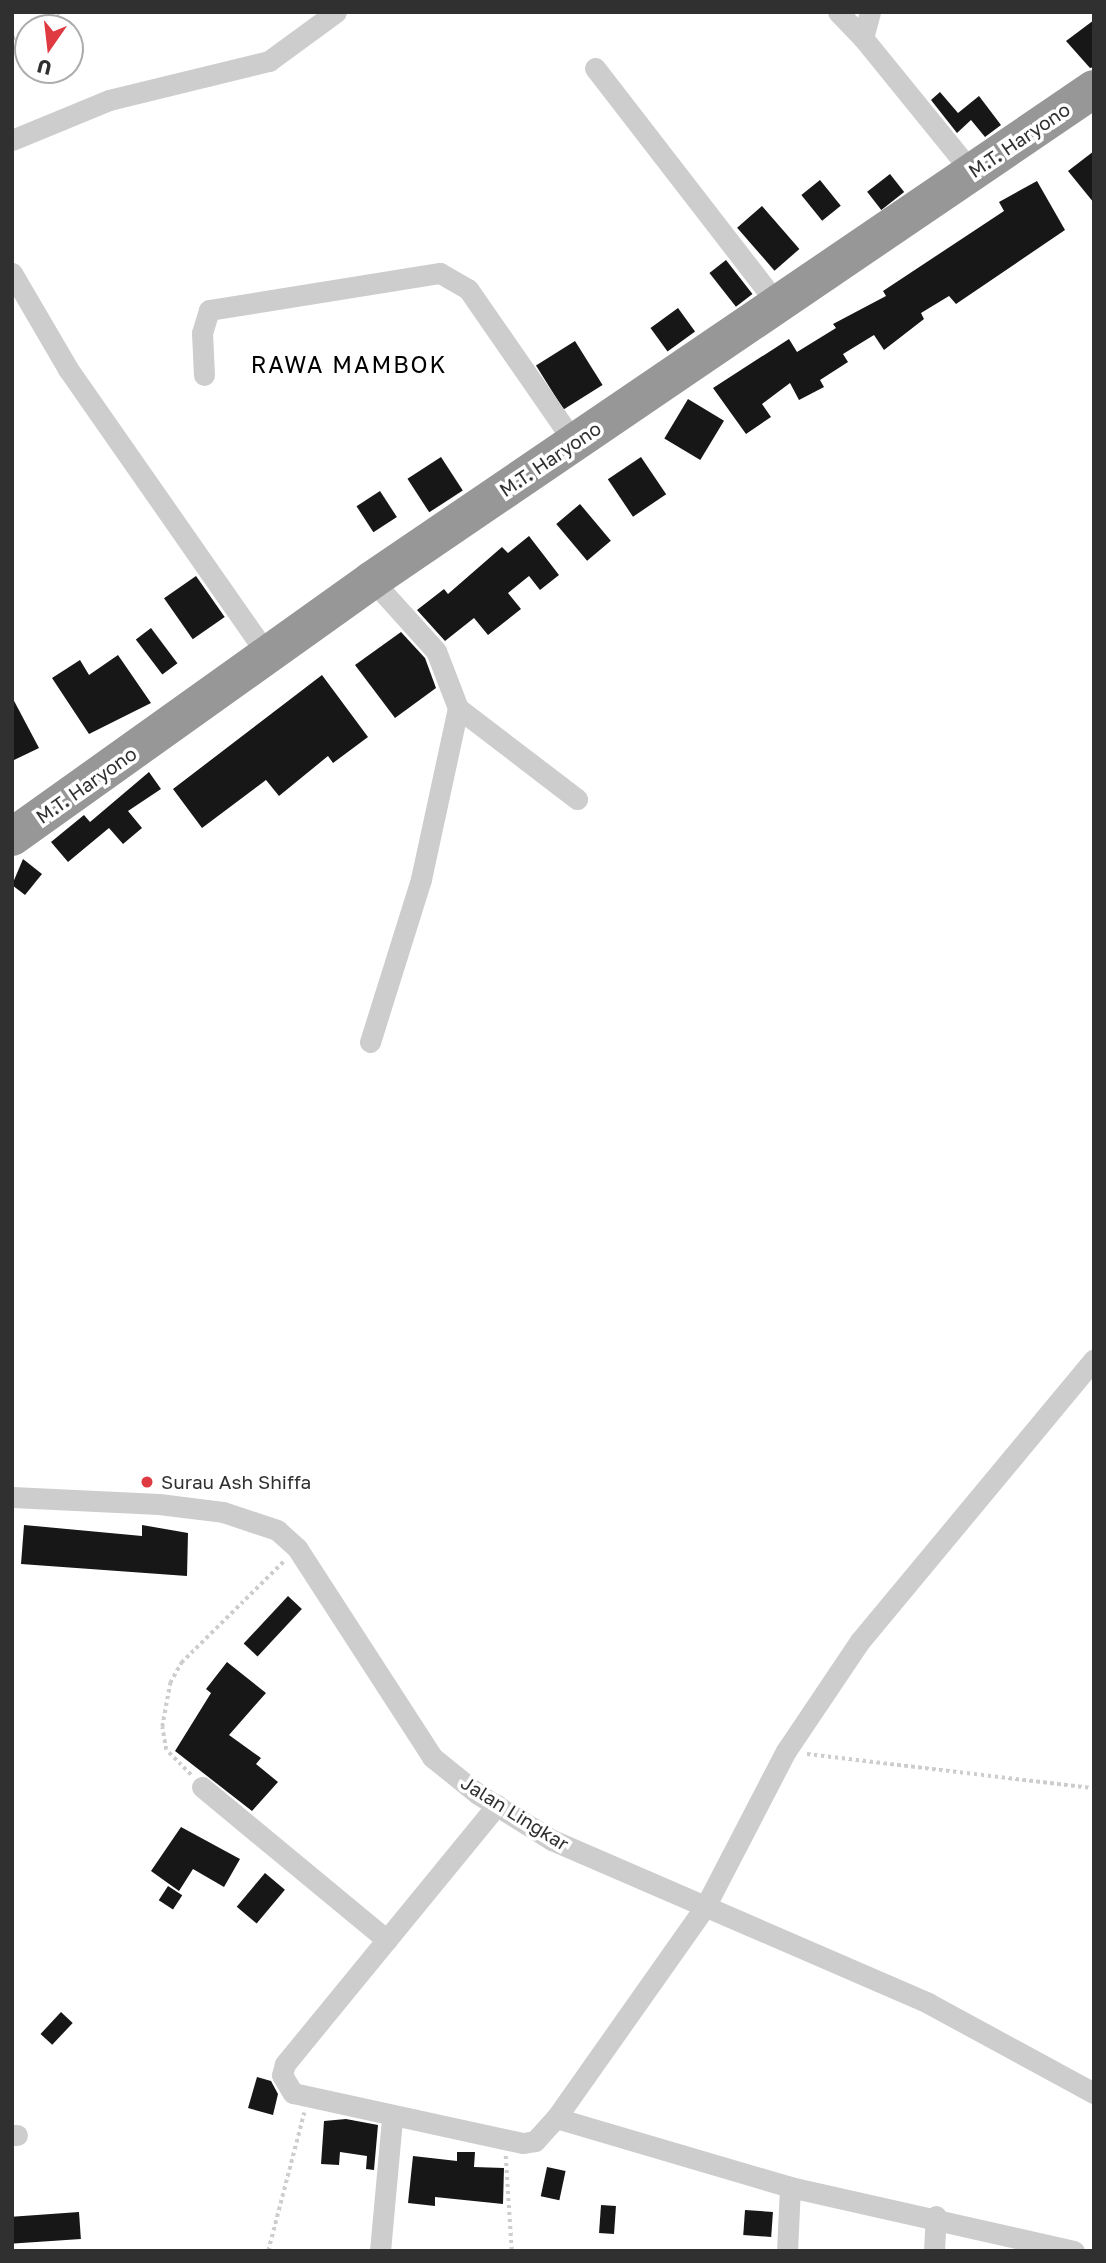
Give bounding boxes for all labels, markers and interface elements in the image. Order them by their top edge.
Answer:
north arrow [14,14,84,84]
text: U [35,55,54,81]
street label: M.T. Haryono [964,98,1074,182]
district label: RAWA MAMBOK [252,350,446,378]
street label: M.T. Haryono [495,417,605,501]
street label: M.T. Haryono [31,742,141,828]
place label: Surau Ash Shiffa [161,1471,311,1493]
marker: Surau Ash Shiffa [139,1474,155,1490]
street label: Jalan Lingkar [457,1771,573,1855]

